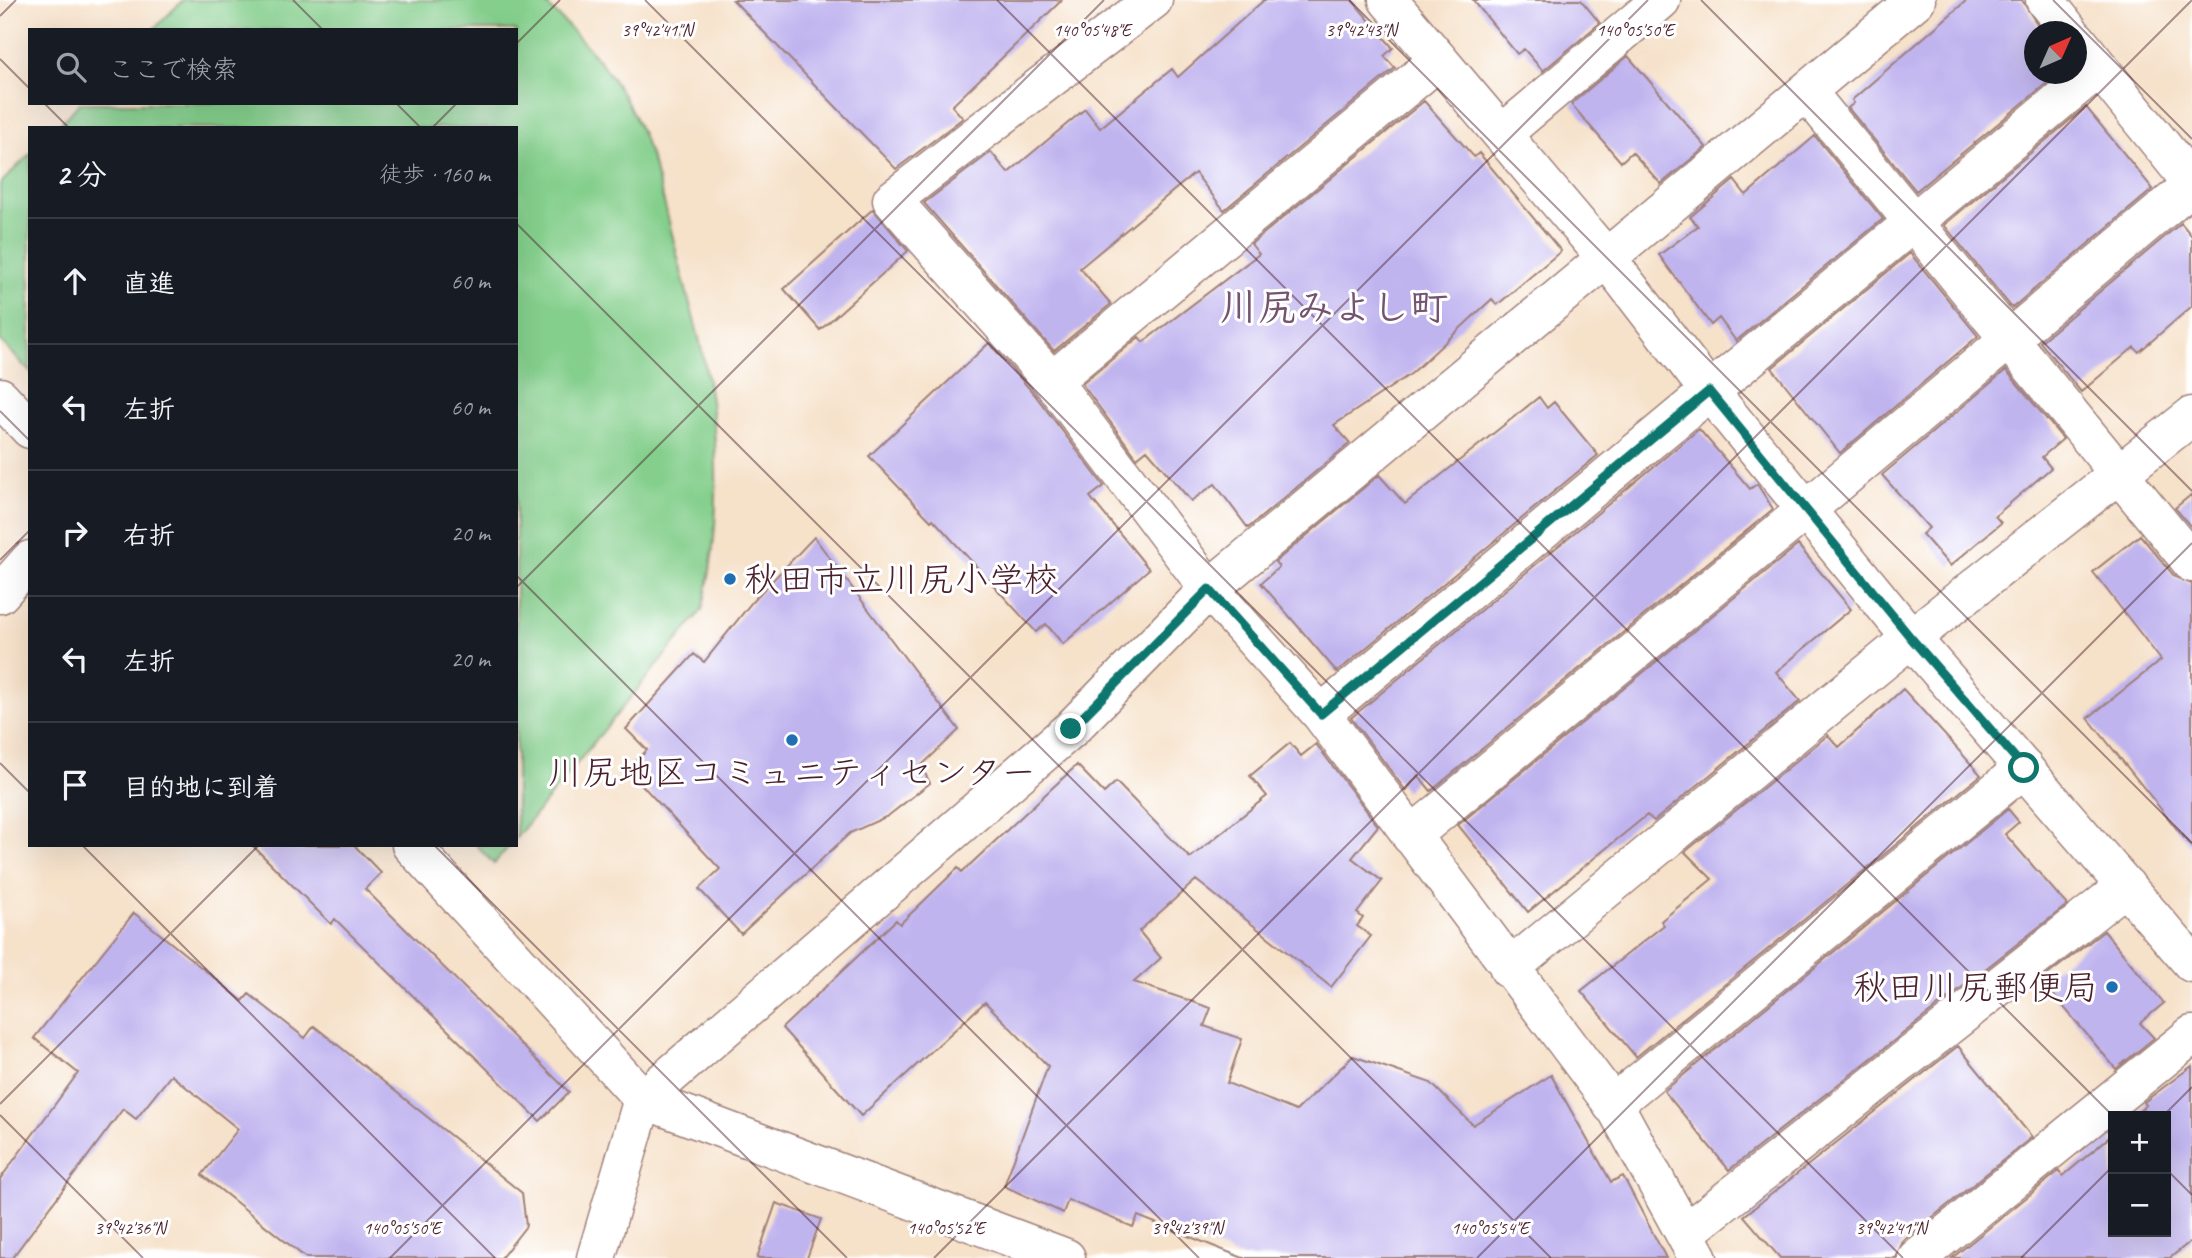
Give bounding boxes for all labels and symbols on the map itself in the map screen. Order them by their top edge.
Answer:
text: 39°42'41"N [622,19,696,41]
text: 140°05'48"E [1053,19,1133,41]
text: 39°42'43"N [1326,19,1400,41]
text: 140°05'50"E [1596,19,1676,41]
north arrow [2024,21,2087,84]
district label: 川尻みよし町 [1220,284,1448,331]
place label: 秋田市立川尻小学校 [744,557,1059,602]
marker: 秋田市立川尻小学校 [722,571,738,587]
route end [1055,713,1086,744]
marker: 川尻地区コミュニティセンター [784,732,800,748]
place label: 川尻地区コミュニティセンター [548,750,1036,795]
route start [2008,752,2039,783]
place label: 秋田川尻郵便局 [1853,965,2098,1010]
marker: 秋田川尻郵便局 [2104,979,2120,995]
text: 39°42'36"N [95,1217,169,1239]
text: 140°05'50"E [363,1217,443,1239]
text: 140°05'52"E [907,1217,987,1239]
text: 39°42'39"N [1152,1217,1226,1239]
text: 140°05'54"E [1451,1217,1531,1239]
text: 39°42'41"N [1856,1217,1930,1239]

